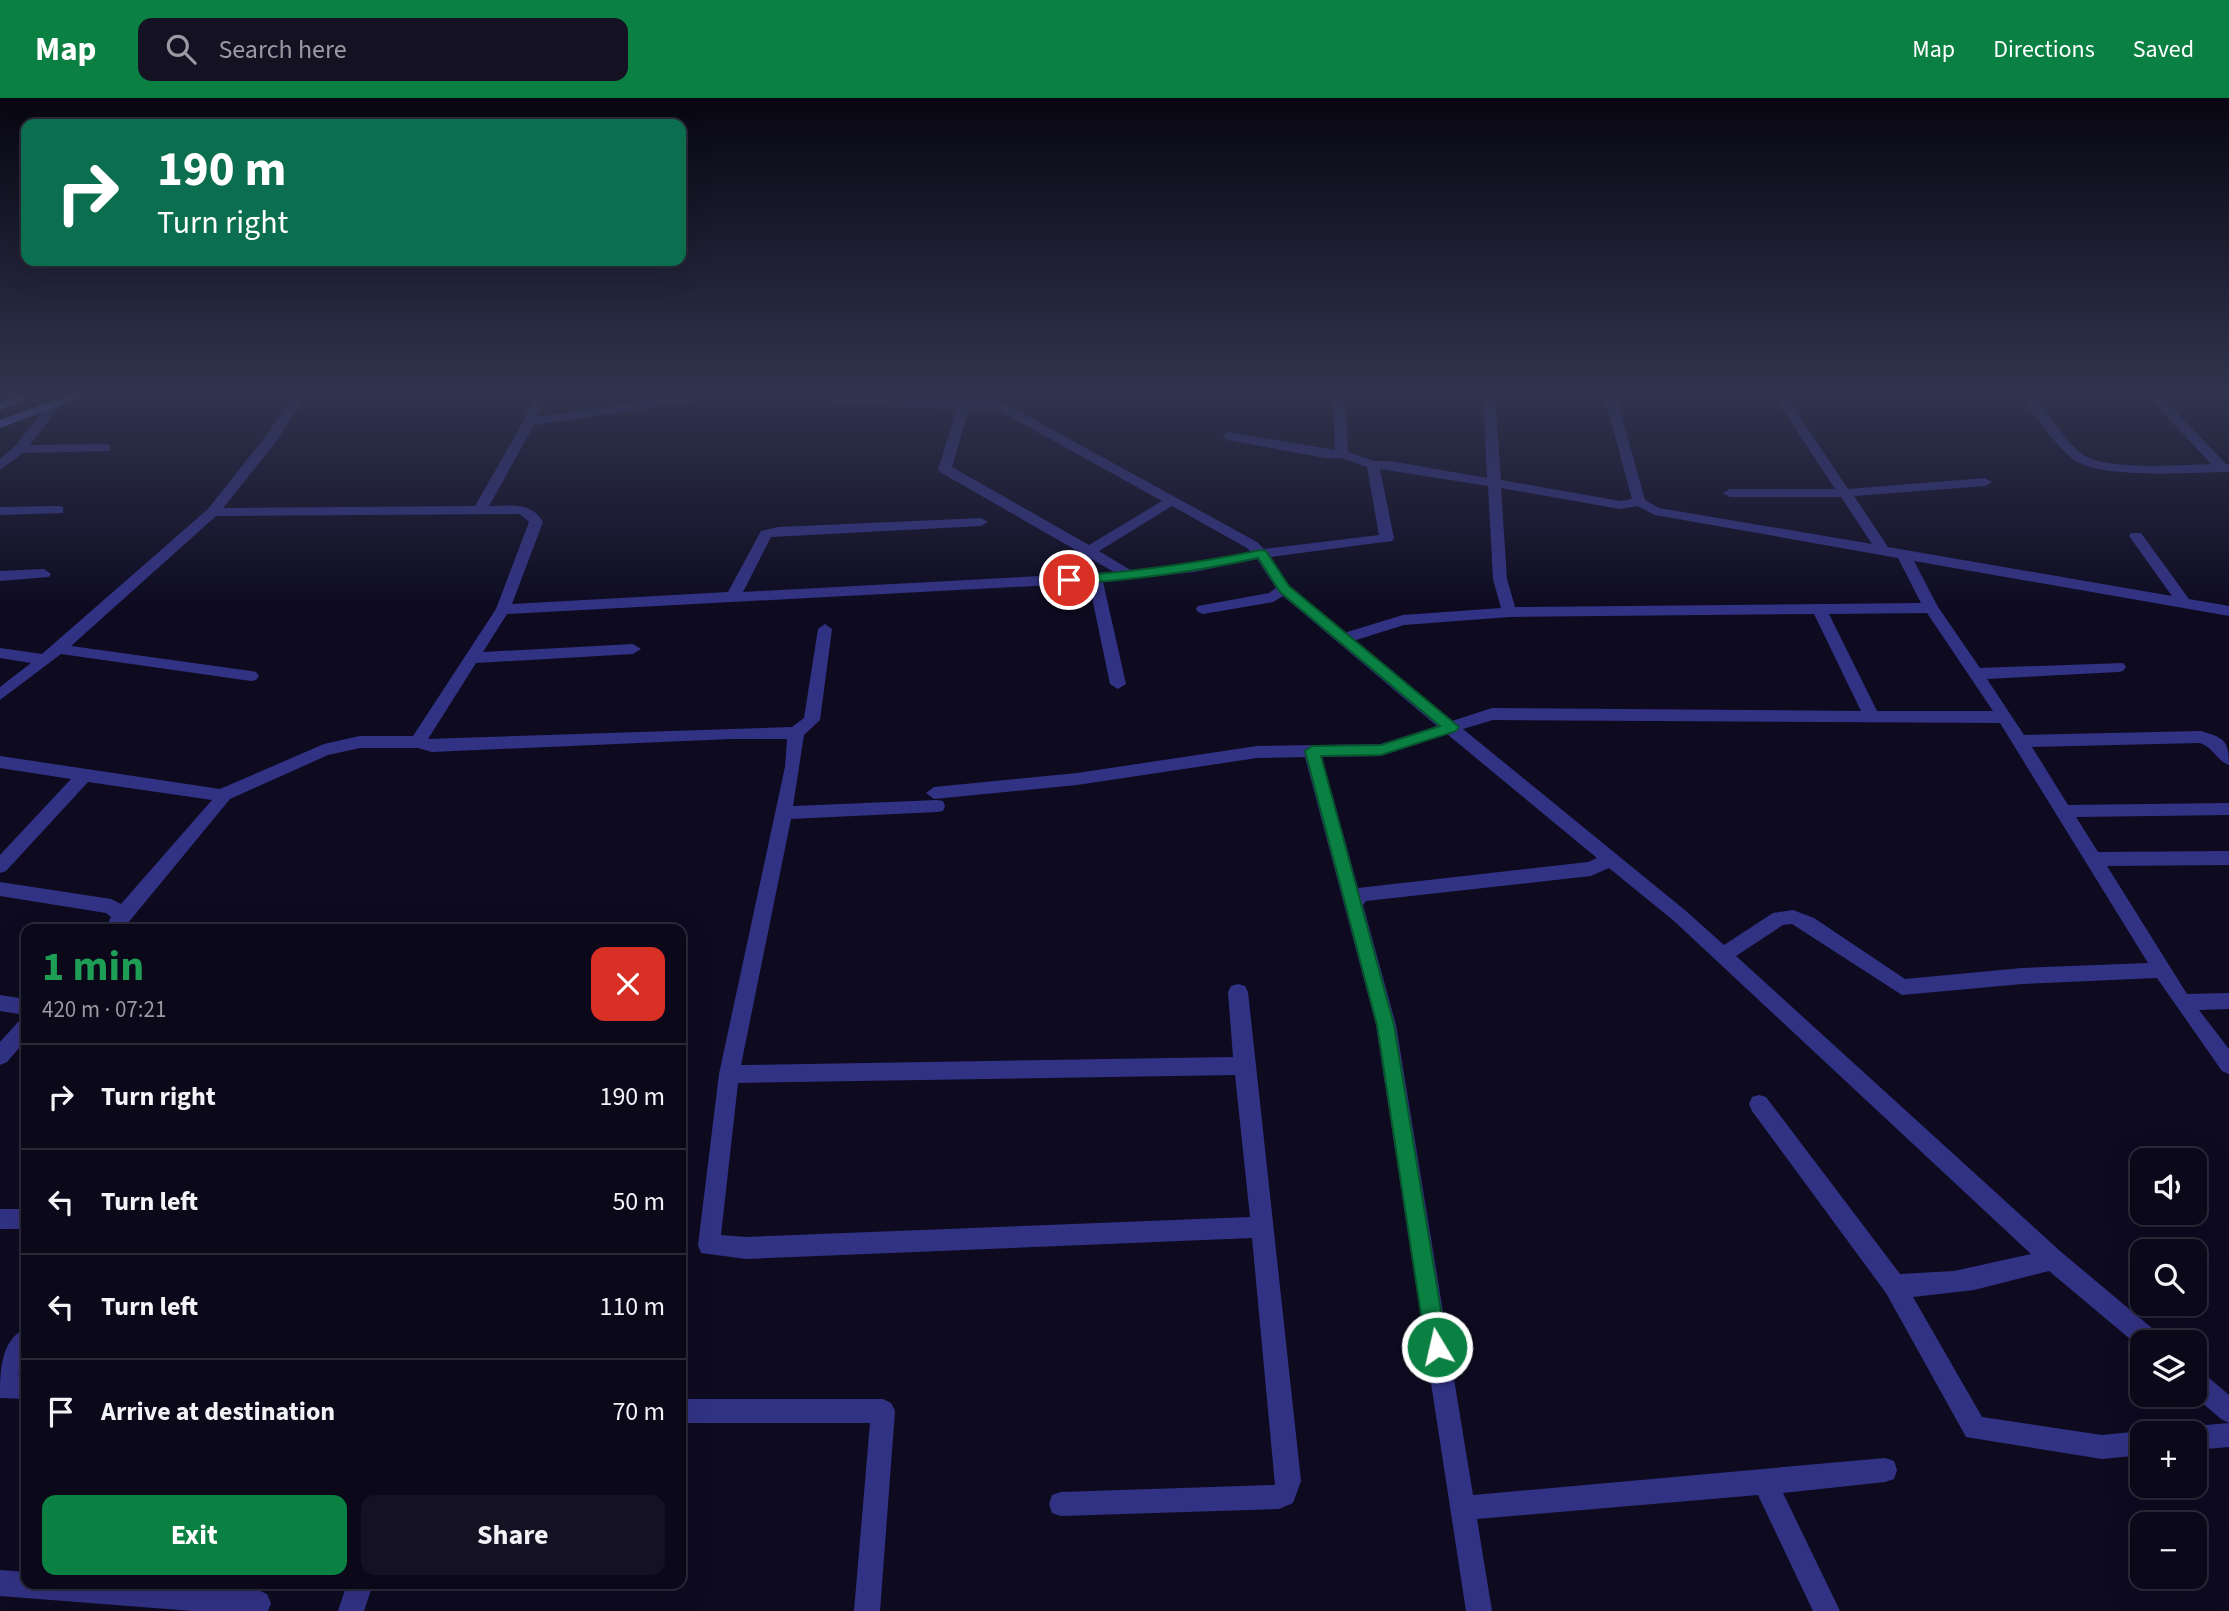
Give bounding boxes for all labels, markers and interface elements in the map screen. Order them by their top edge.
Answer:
search box [138,18,628,81]
text: Map [35,26,96,73]
icon: search [162,30,200,68]
text: Search here [218,31,347,68]
text: Map [1912,32,1955,67]
text: Directions [1993,32,2095,67]
text: Saved [2133,32,2194,67]
text: 190 m [157,135,286,205]
icon: right [42,147,133,238]
text: Turn right [157,200,288,246]
pin [1039,550,1099,610]
icon: arrive [1050,561,1088,599]
text: 1 min [42,937,144,997]
button: close [591,947,665,1021]
text: 420 m · 07:21 [42,993,166,1026]
icon: right [42,1078,80,1116]
text: Turn right [101,1078,216,1115]
text: 190 m [599,1078,665,1115]
map controls [2130,1148,2207,1589]
button: sound [2130,1148,2207,1225]
icon: left [42,1183,80,1221]
text: Turn left [101,1183,198,1220]
text: 50 m [612,1183,665,1220]
button: search [2130,1239,2207,1316]
icon: left [42,1288,80,1326]
text: Turn left [101,1288,198,1325]
text: 110 m [599,1288,665,1325]
position arrow [1400,1310,1474,1384]
button: layers [2130,1330,2207,1407]
icon: arrive [42,1393,80,1431]
text: Arrive at destination [101,1393,335,1430]
text: 70 m [612,1393,665,1430]
button: + [2130,1421,2207,1498]
button: Exit [42,1495,347,1575]
button: Share [361,1495,665,1575]
button: − [2130,1512,2207,1589]

